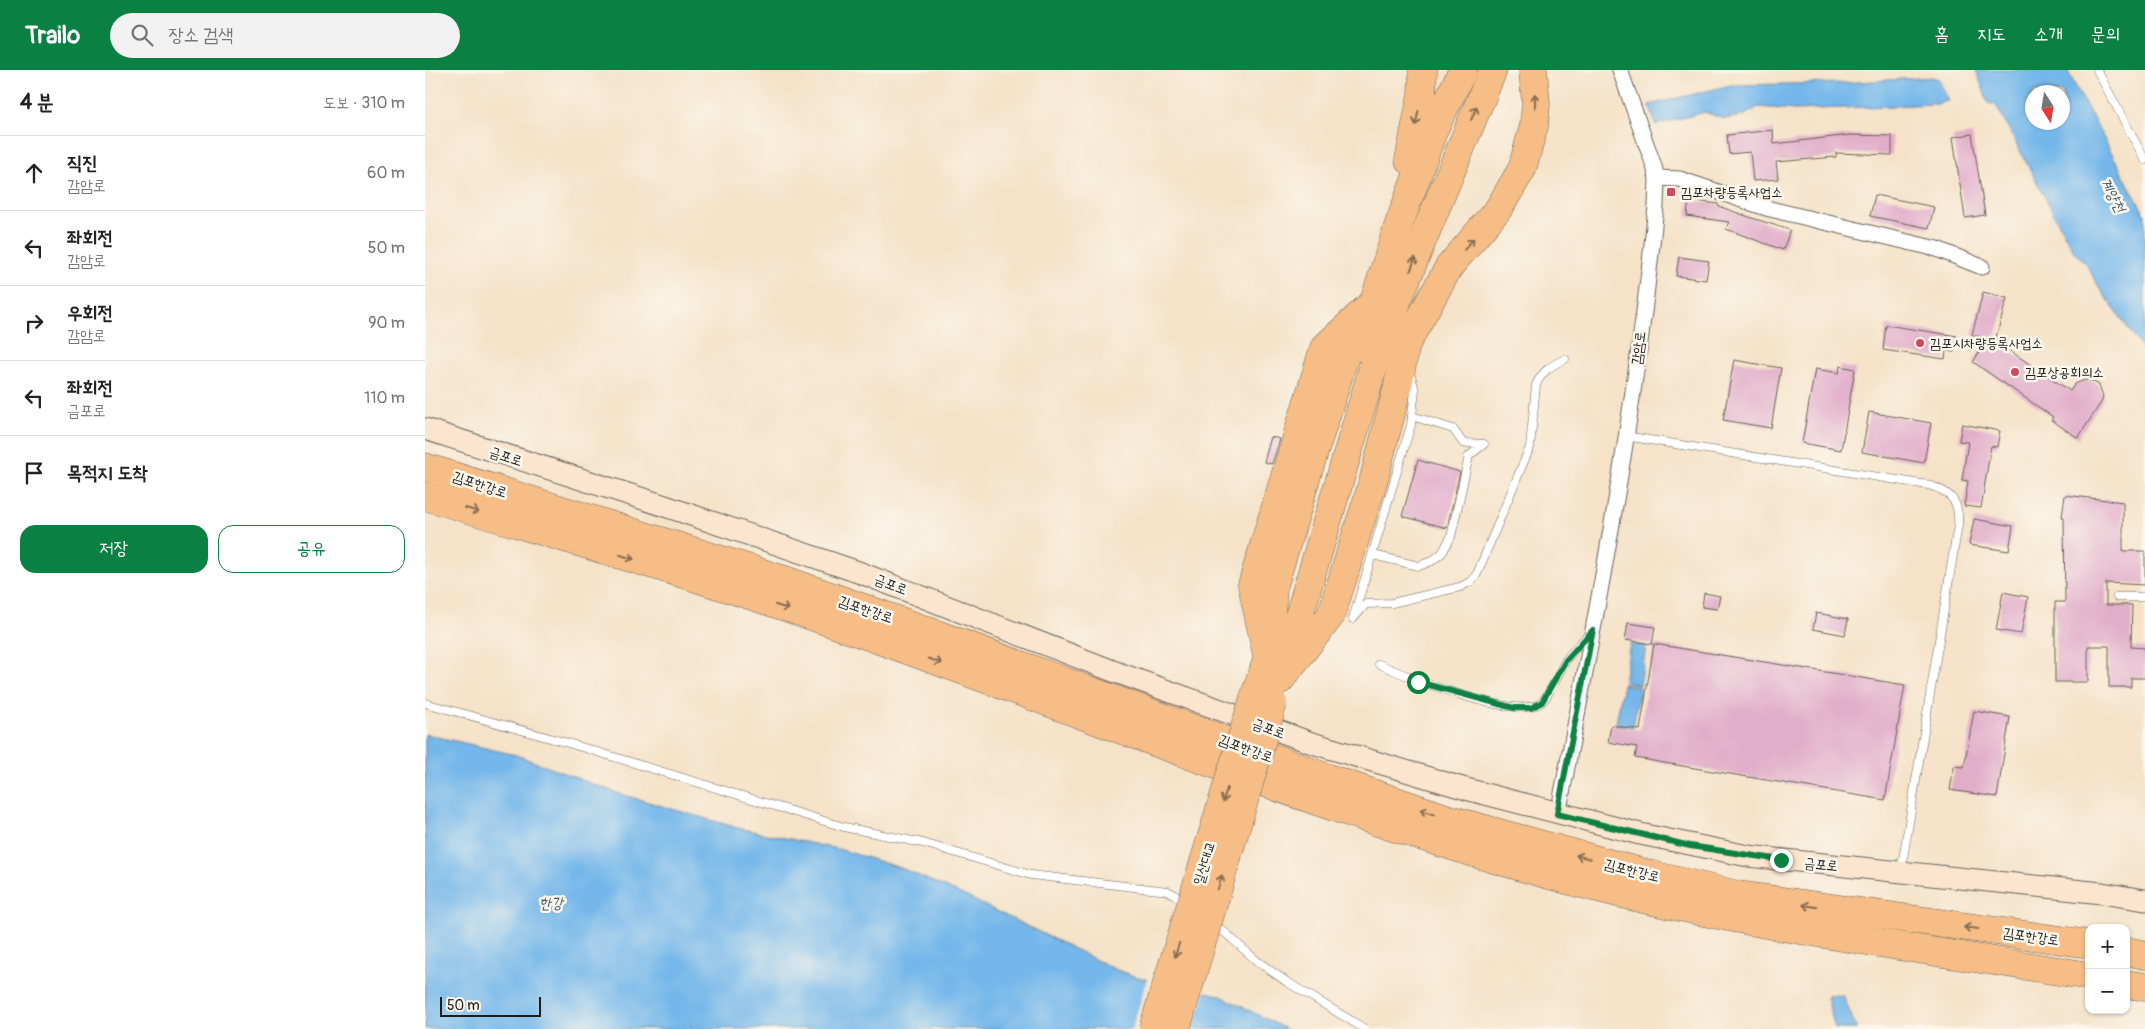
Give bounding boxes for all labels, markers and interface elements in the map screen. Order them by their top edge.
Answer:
search box [110,13,460,58]
text: Trailo [25,21,80,50]
icon: search [128,21,156,49]
text: 장소 검색 [168,23,233,47]
text: 홈 [1935,23,1949,46]
text: 지도 [1977,23,2006,46]
text: 소개 [2034,23,2063,46]
text: 문의 [2091,23,2120,46]
north arrow [2025,85,2070,130]
text: 4 분 [20,89,54,116]
text: 도보 · 310 m [323,93,405,113]
one-way arrow [1530,93,1540,109]
one-way arrow [1469,106,1479,121]
one-way arrow [1411,110,1421,126]
text: 직진 [67,151,98,175]
icon: ahead [20,159,48,187]
text: 60 m [367,163,405,183]
water label: 계양천 [2096,175,2130,217]
text: 감암로 [67,176,106,196]
place label: 김포차량등록사업소 [1681,184,1782,201]
marker: 김포차량등록사업소 [1665,186,1677,198]
text: 좌회전 [67,226,113,250]
icon: left [20,234,48,262]
one-way arrow [1463,237,1474,250]
text: 50 m [368,238,405,258]
text: 감암로 [67,251,106,271]
one-way arrow [1409,257,1418,272]
text: 우회전 [67,301,113,325]
icon: right [20,309,48,337]
text: 90 m [368,313,405,333]
text: 감암로 [67,326,106,346]
street label: 감암로 [1628,330,1649,366]
place label: 김포시차량등록사업소 [1930,335,2043,352]
marker: 김포시차량등록사업소 [1914,337,1926,349]
place label: 김포상공회의소 [2025,364,2104,381]
marker: 김포상공회의소 [2009,366,2021,378]
text: 좌회전 [67,376,113,400]
icon: left [20,384,48,412]
text: 110 m [364,388,405,408]
text: 금포로 [67,401,106,421]
street label: 금포로 [487,443,525,470]
icon: arrive [20,459,48,487]
text: 목적지 도착 [67,461,148,485]
street label: 김포한강로 [450,468,509,501]
one-way arrow [463,506,479,516]
button: 저장 [20,525,208,573]
button: 공유 [218,525,405,573]
one-way arrow [619,553,635,562]
street label: 금포로 [872,570,910,598]
street label: 김포한강로 [836,592,895,627]
one-way arrow [774,602,790,612]
one-way arrow [927,657,943,666]
route start [1407,671,1430,694]
street label: 금포로 [1250,715,1288,742]
street label: 김포한강로 [1216,731,1275,766]
one-way arrow [1219,786,1229,802]
one-way arrow [1420,807,1435,816]
street label: 일산대교 [1190,839,1219,887]
route end [1770,849,1793,872]
one-way arrow [1576,852,1592,861]
street label: 금포로 [1803,854,1839,875]
street label: 김포한강로 [1602,855,1661,886]
one-way arrow [1216,874,1225,890]
water label: 한강 [539,894,565,913]
one-way arrow [1802,901,1818,911]
one-way arrow [1964,923,1980,933]
street label: 김포한강로 [2002,924,2060,949]
map controls [2085,924,2130,1014]
button: + [2085,924,2130,969]
one-way arrow [1172,942,1182,958]
button: − [2085,969,2130,1014]
scale bar [440,994,541,1017]
text: 50 m [447,997,480,1014]

